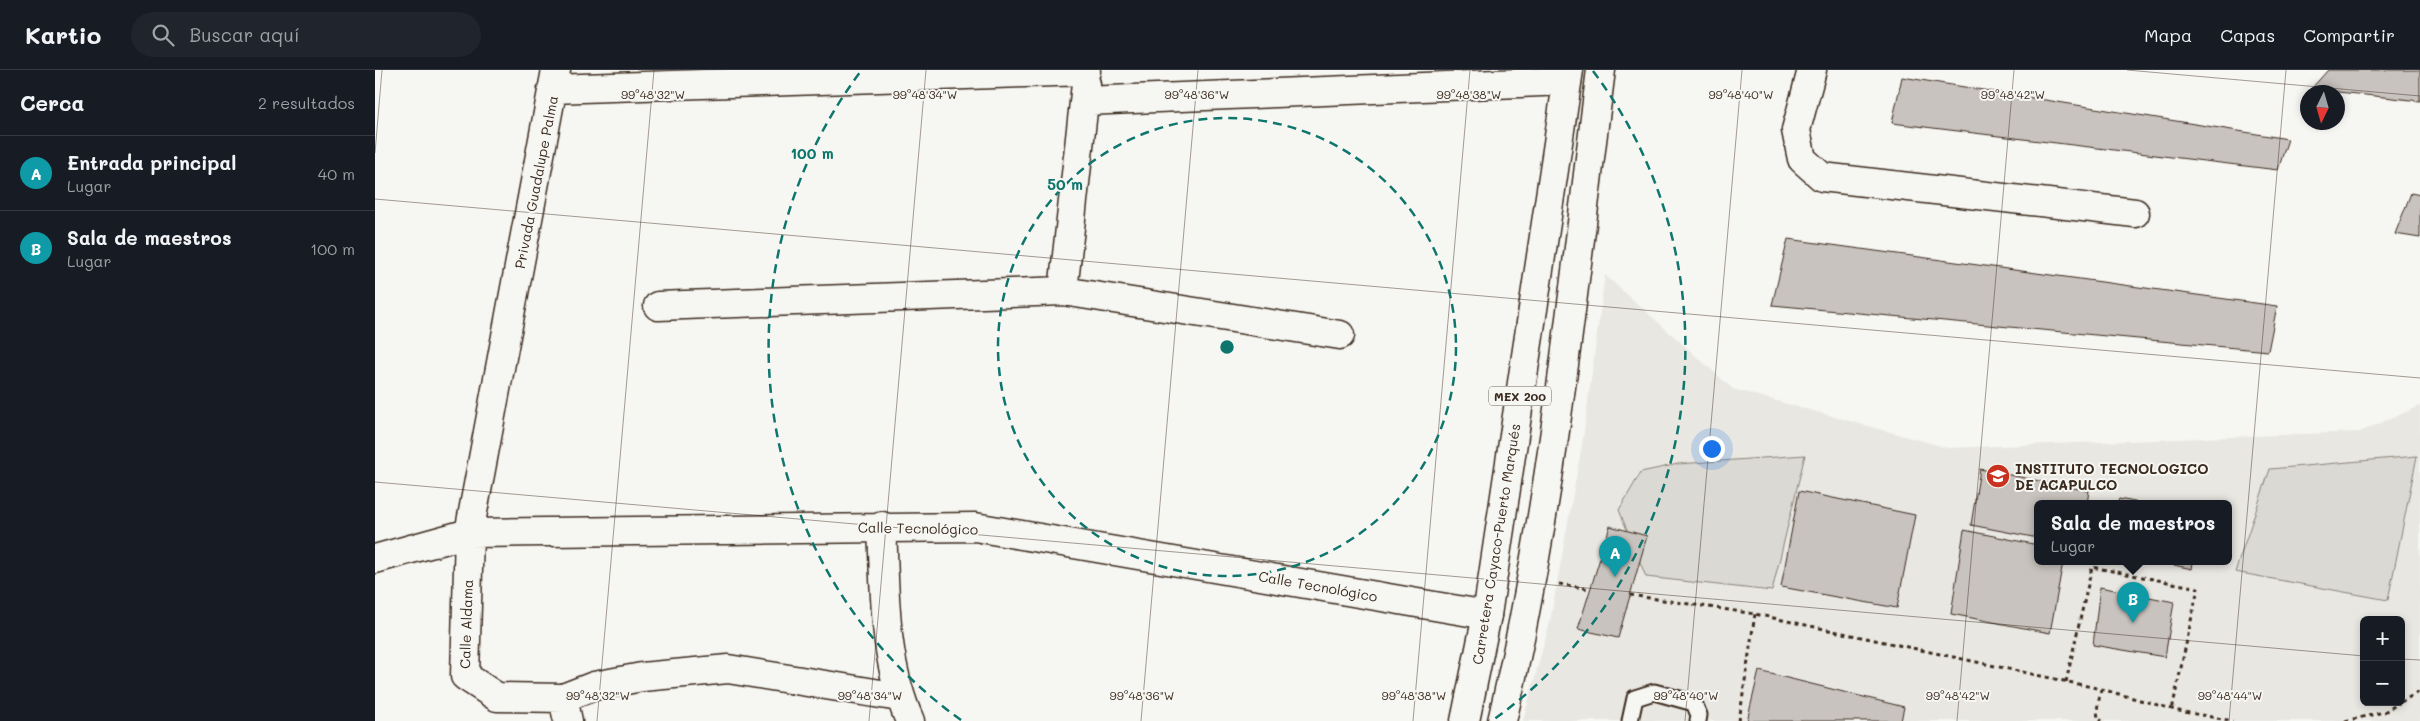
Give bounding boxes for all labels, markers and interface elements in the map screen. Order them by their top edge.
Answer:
search box [131,12,481,57]
text: Kartio [25,19,101,50]
icon: search [149,21,177,49]
text: Buscar aquí [189,22,300,47]
text: Mapa [2144,23,2192,47]
text: Capas [2220,23,2275,47]
text: Compartir [2303,23,2395,47]
north arrow [2300,85,2345,130]
text: 99°48'32"W [621,86,685,102]
text: 99°48'34"W [893,86,957,102]
text: 99°48'36"W [1165,86,1229,102]
text: 99°48'38"W [1437,86,1501,102]
text: 99°48'40"W [1709,86,1773,102]
text: 99°48'42"W [1981,86,2045,102]
text: Cerca [20,89,85,116]
text: 2 resultados [258,92,355,113]
street label: Privada Guadalupe Palma [510,94,562,270]
text: 100 m [790,143,834,163]
text: Entrada principal [67,150,236,175]
text: A [30,163,42,184]
text: 40 m [318,163,355,184]
text: 50 m [1047,174,1083,194]
text: Lugar [67,175,111,196]
text: Sala de maestros [67,225,231,250]
text: B [31,238,41,259]
text: 100 m [310,238,355,259]
text: Lugar [67,250,111,271]
centre of rings [1218,338,1236,356]
road number: MEX 200 [1489,386,1551,406]
street label: Carretera Cayaco-Puerto Marqués [1468,422,1524,666]
your location [1699,436,1725,462]
place label: INSTITUTO TECNOLOGICO DE ACAPULCO [2015,459,2209,494]
school or university icon: INSTITUTO TECNOLOGICO DE ACAPULCO [1985,463,2011,489]
popup [2034,500,2232,565]
text: Sala de maestros [2051,510,2215,535]
street label: Calle Tecnológico [858,517,978,539]
text: Lugar [2051,535,2095,556]
pin: A [1599,536,1631,577]
street label: Calle Tecnológico [1257,566,1379,606]
street label: Calle Aldama [455,579,477,669]
pin: B [2117,582,2149,623]
map controls [2360,616,2405,706]
button: + [2360,616,2405,661]
button: − [2360,661,2405,706]
text: 99°48'32"W [566,687,630,703]
text: 99°48'34"W [838,687,902,703]
text: 99°48'36"W [1110,687,1174,703]
text: 99°48'38"W [1382,687,1446,703]
text: 99°48'40"W [1654,687,1718,703]
text: 99°48'42"W [1926,687,1990,703]
text: 99°48'44"W [2198,687,2262,703]

